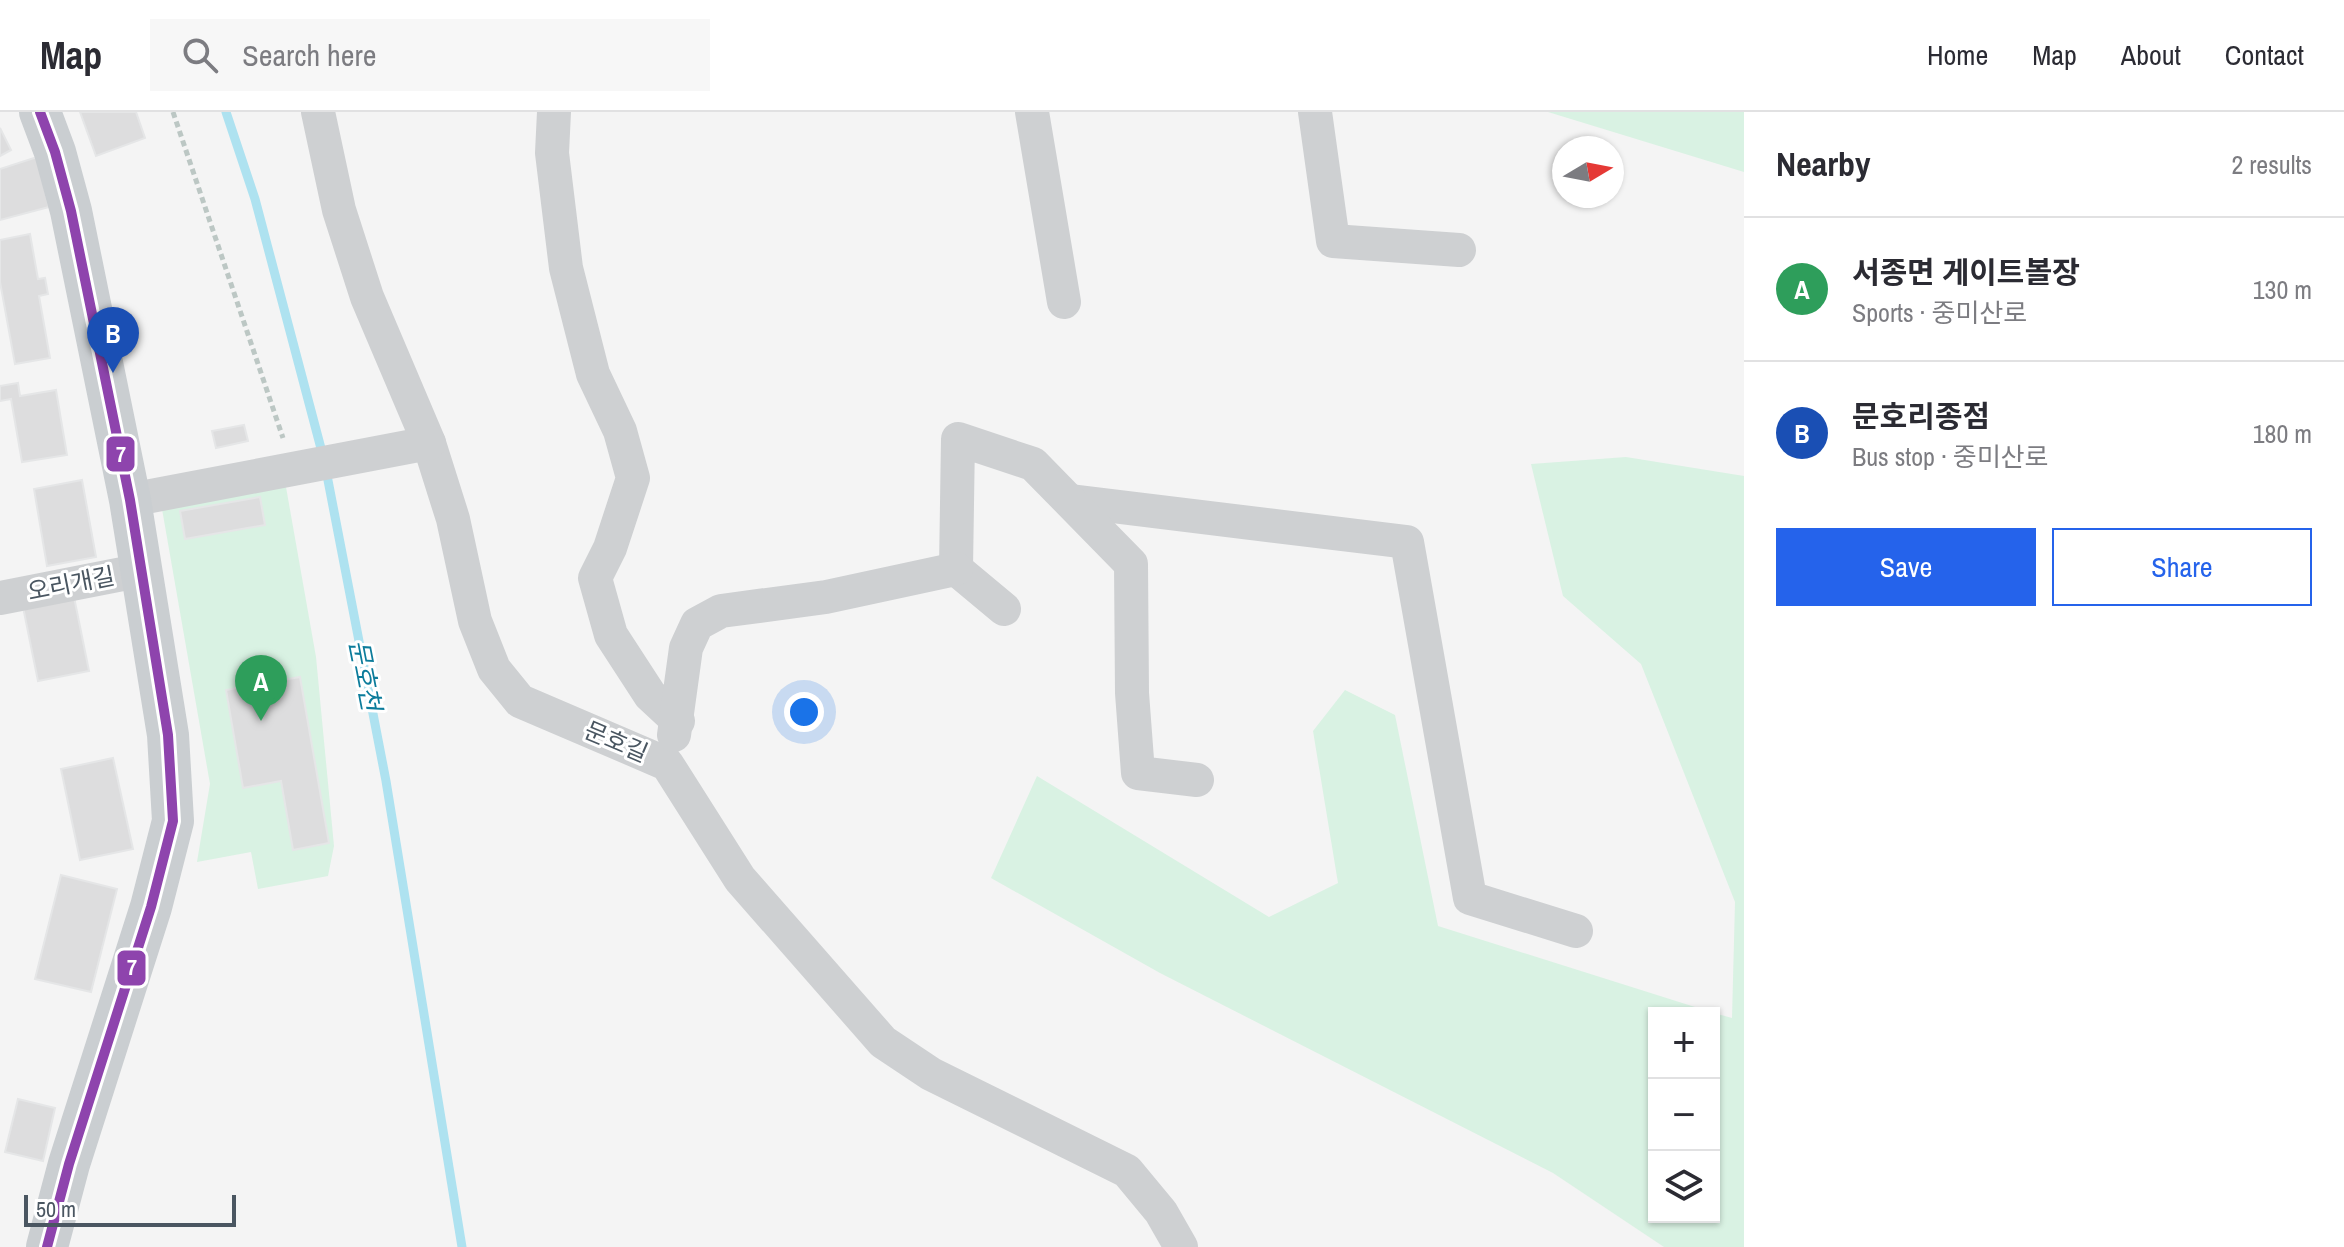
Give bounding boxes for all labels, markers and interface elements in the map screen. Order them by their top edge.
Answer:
search box [150,19,710,91]
text: Map [40,30,102,81]
icon: search [178,33,222,77]
text: Search here [242,35,376,75]
text: Home [1927,36,1988,74]
text: Map [2032,36,2077,74]
text: About [2121,36,2181,74]
text: Contact [2225,36,2304,74]
north arrow [1552,136,1624,208]
text: Nearby [1776,141,1871,187]
text: 2 results [2231,147,2312,182]
text: 서종면 게이트볼장 [1852,252,2080,292]
text: A [1794,272,1810,307]
text: 130 m [2253,272,2312,307]
text: Sports · 중미산로 [1852,295,2027,330]
pin: B [87,307,139,373]
text: 문호리종점 [1852,396,1990,436]
text: B [1794,416,1810,451]
text: 180 m [2253,416,2312,451]
line badge: 7 [105,435,136,473]
text: 7 [116,439,126,469]
text: Bus stop · 중미산로 [1852,439,2048,474]
button: Save [1776,528,2036,606]
button: Share [2052,528,2312,606]
street label: 오리개길 [24,559,117,607]
water label: 문호천 [341,636,390,716]
pin: A [235,655,287,721]
your location [784,692,824,732]
street label: 문호길 [580,713,653,769]
line badge: 7 [116,949,147,987]
text: 7 [127,952,137,982]
map controls [1648,1007,1720,1223]
button: + [1648,1007,1720,1079]
button: − [1648,1079,1720,1151]
button: layers [1648,1151,1720,1223]
scale bar [24,1191,236,1227]
text: 50 m [36,1194,76,1224]

